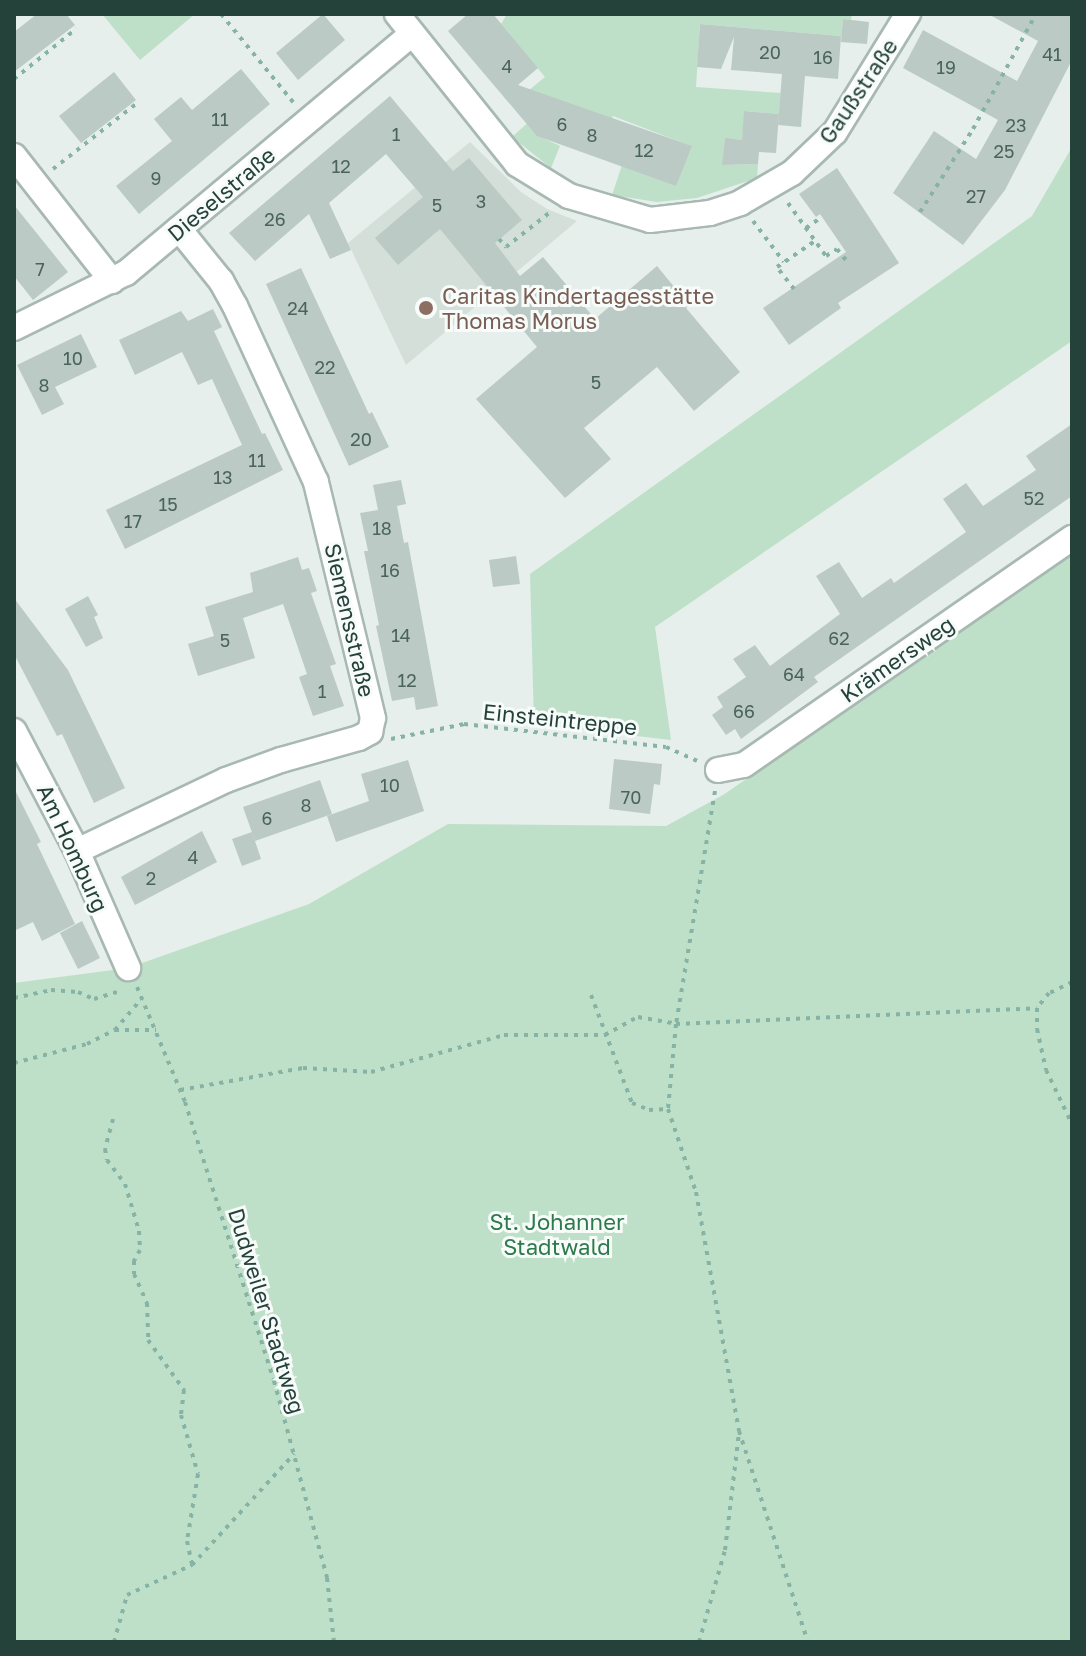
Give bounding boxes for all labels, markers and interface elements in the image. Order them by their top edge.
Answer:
street label: Gaußstraße [813,34,903,148]
house number: 20 [759,41,781,63]
house number: 41 [1042,43,1062,65]
house number: 16 [813,46,833,68]
house number: 4 [502,55,512,77]
house number: 19 [936,56,956,78]
house number: 11 [211,108,229,130]
house number: 6 [557,113,567,135]
house number: 23 [1006,114,1026,136]
house number: 1 [392,123,400,145]
house number: 8 [587,124,597,146]
house number: 12 [634,139,654,161]
house number: 25 [994,140,1014,162]
street label: Dieselstraße [162,141,280,247]
house number: 12 [331,155,351,177]
house number: 9 [151,167,161,189]
house number: 27 [966,185,986,207]
house number: 3 [476,190,486,212]
house number: 5 [432,194,442,216]
house number: 26 [264,208,286,230]
house number: 7 [35,258,45,280]
place label: Caritas Kindertagesstätte Thomas Morus [442,282,714,334]
house number: 24 [287,297,309,319]
marker: Caritas Kindertagesstätte Thomas Morus [417,299,435,317]
house number: 10 [63,347,83,369]
house number: 22 [315,356,335,378]
house number: 5 [591,371,601,393]
house number: 8 [39,374,49,396]
house number: 20 [350,428,372,450]
house number: 11 [248,449,266,471]
house number: 13 [213,466,233,488]
house number: 52 [1024,487,1044,509]
house number: 15 [158,493,178,515]
house number: 17 [124,510,142,532]
house number: 18 [372,517,392,539]
street label: Siemensstraße [319,541,381,699]
house number: 16 [380,559,400,581]
street label: Krämersweg [835,610,959,708]
house number: 14 [391,624,411,646]
house number: 62 [828,627,850,649]
house number: 5 [220,629,230,651]
house number: 64 [783,663,805,685]
house number: 12 [397,669,417,691]
house number: 1 [318,680,326,702]
street label: Einsteintreppe [482,698,638,740]
house number: 66 [733,700,755,722]
house number: 10 [380,774,400,796]
street label: Am Homburg [32,780,114,916]
house number: 70 [621,786,641,808]
house number: 8 [301,794,311,816]
house number: 6 [262,807,272,829]
house number: 4 [188,846,198,868]
house number: 2 [146,867,156,889]
street label: Dudweiler Stadtweg [223,1205,311,1417]
park label: St. Johanner Stadtwald [490,1208,624,1260]

